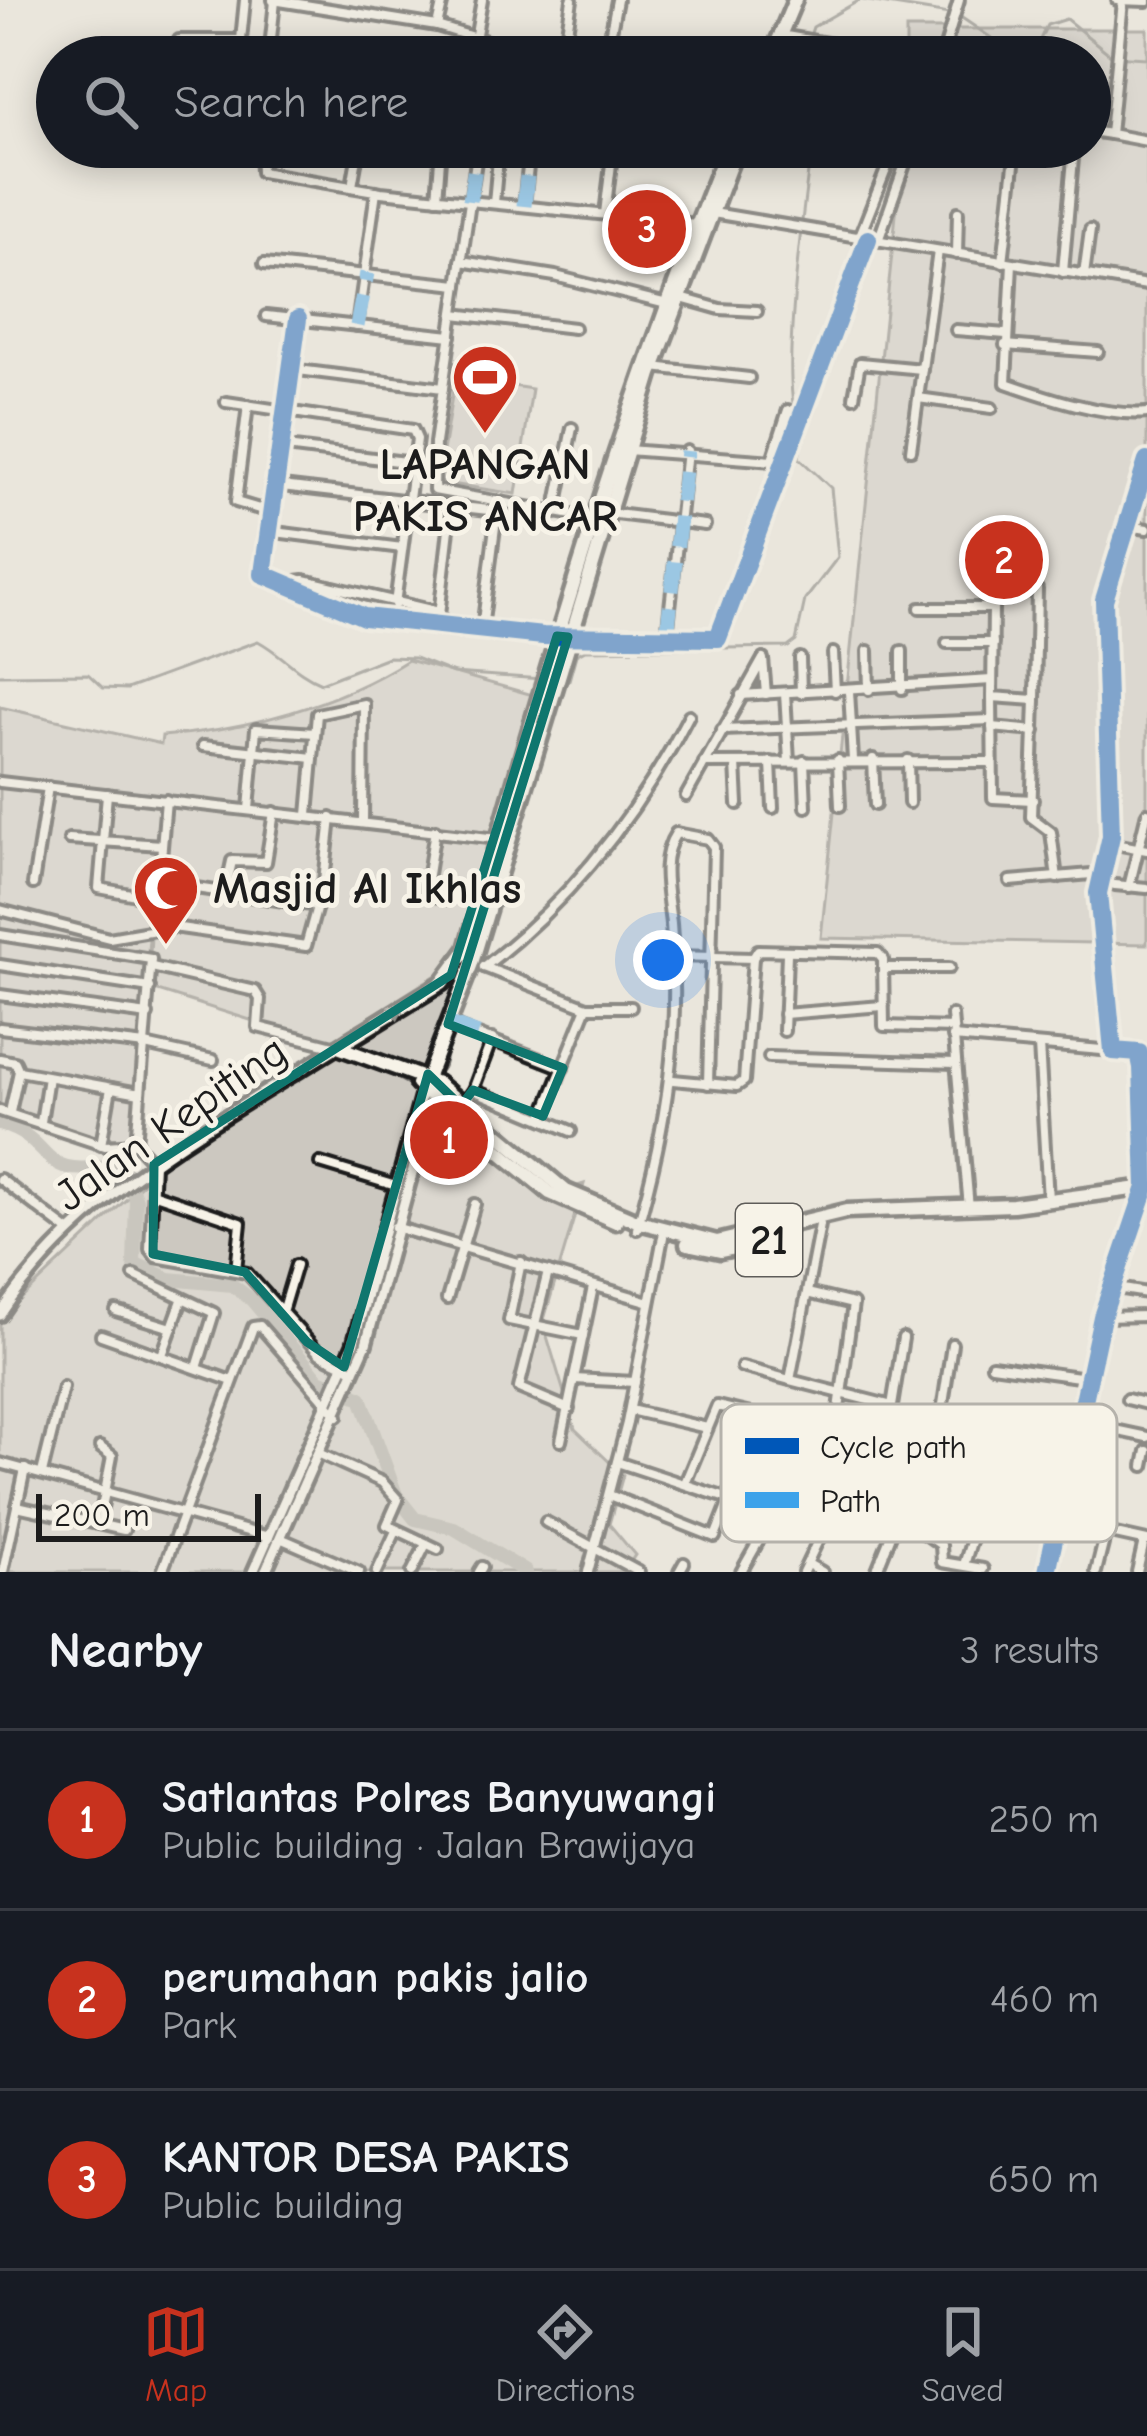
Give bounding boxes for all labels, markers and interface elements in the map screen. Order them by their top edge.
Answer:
search box [36,36,1111,168]
icon: search [78,69,144,135]
text: Search here [174,76,408,128]
pin: 3 [608,184,686,274]
sports icon: LAPANGAN PAKIS ANCAR [450,342,520,436]
place label: LAPANGAN PAKIS ANCAR [353,438,617,542]
pin: 2 [965,515,1043,605]
mosque icon: Masjid Al Ikhlas [131,853,201,947]
place label: Masjid Al Ikhlas [213,862,521,914]
your location [633,930,693,990]
one-way arrow [373,1005,407,1026]
street label: Jalan Kepiting [45,1024,297,1222]
pin: 1 [410,1095,488,1185]
road number: 21 [736,1204,802,1276]
legend [721,1404,1117,1542]
text: Cycle path [820,1428,967,1466]
text: Path [820,1482,881,1520]
scale bar [36,1488,261,1541]
text: 200 m [54,1496,150,1534]
text: Nearby [48,1621,202,1680]
text: 3 results [960,1628,1099,1673]
text: Satlantas Polres Banyuwangi [162,1771,716,1823]
text: 1 [79,1797,95,1842]
text: 250 m [988,1797,1099,1842]
text: Public building · Jalan Brawijaya [162,1823,695,1868]
text: perumahan pakis jalio [162,1951,588,2003]
text: 2 [77,1977,97,2022]
text: 460 m [990,1977,1099,2022]
text: Park [162,2003,237,2048]
text: KANTOR DESA PAKIS [162,2131,570,2183]
text: 3 [77,2157,97,2202]
text: 650 m [988,2157,1099,2202]
text: Public building [162,2183,404,2228]
tab: Map [143,2299,209,2409]
tab: Directions [496,2299,635,2409]
tab: Saved [921,2299,1004,2409]

